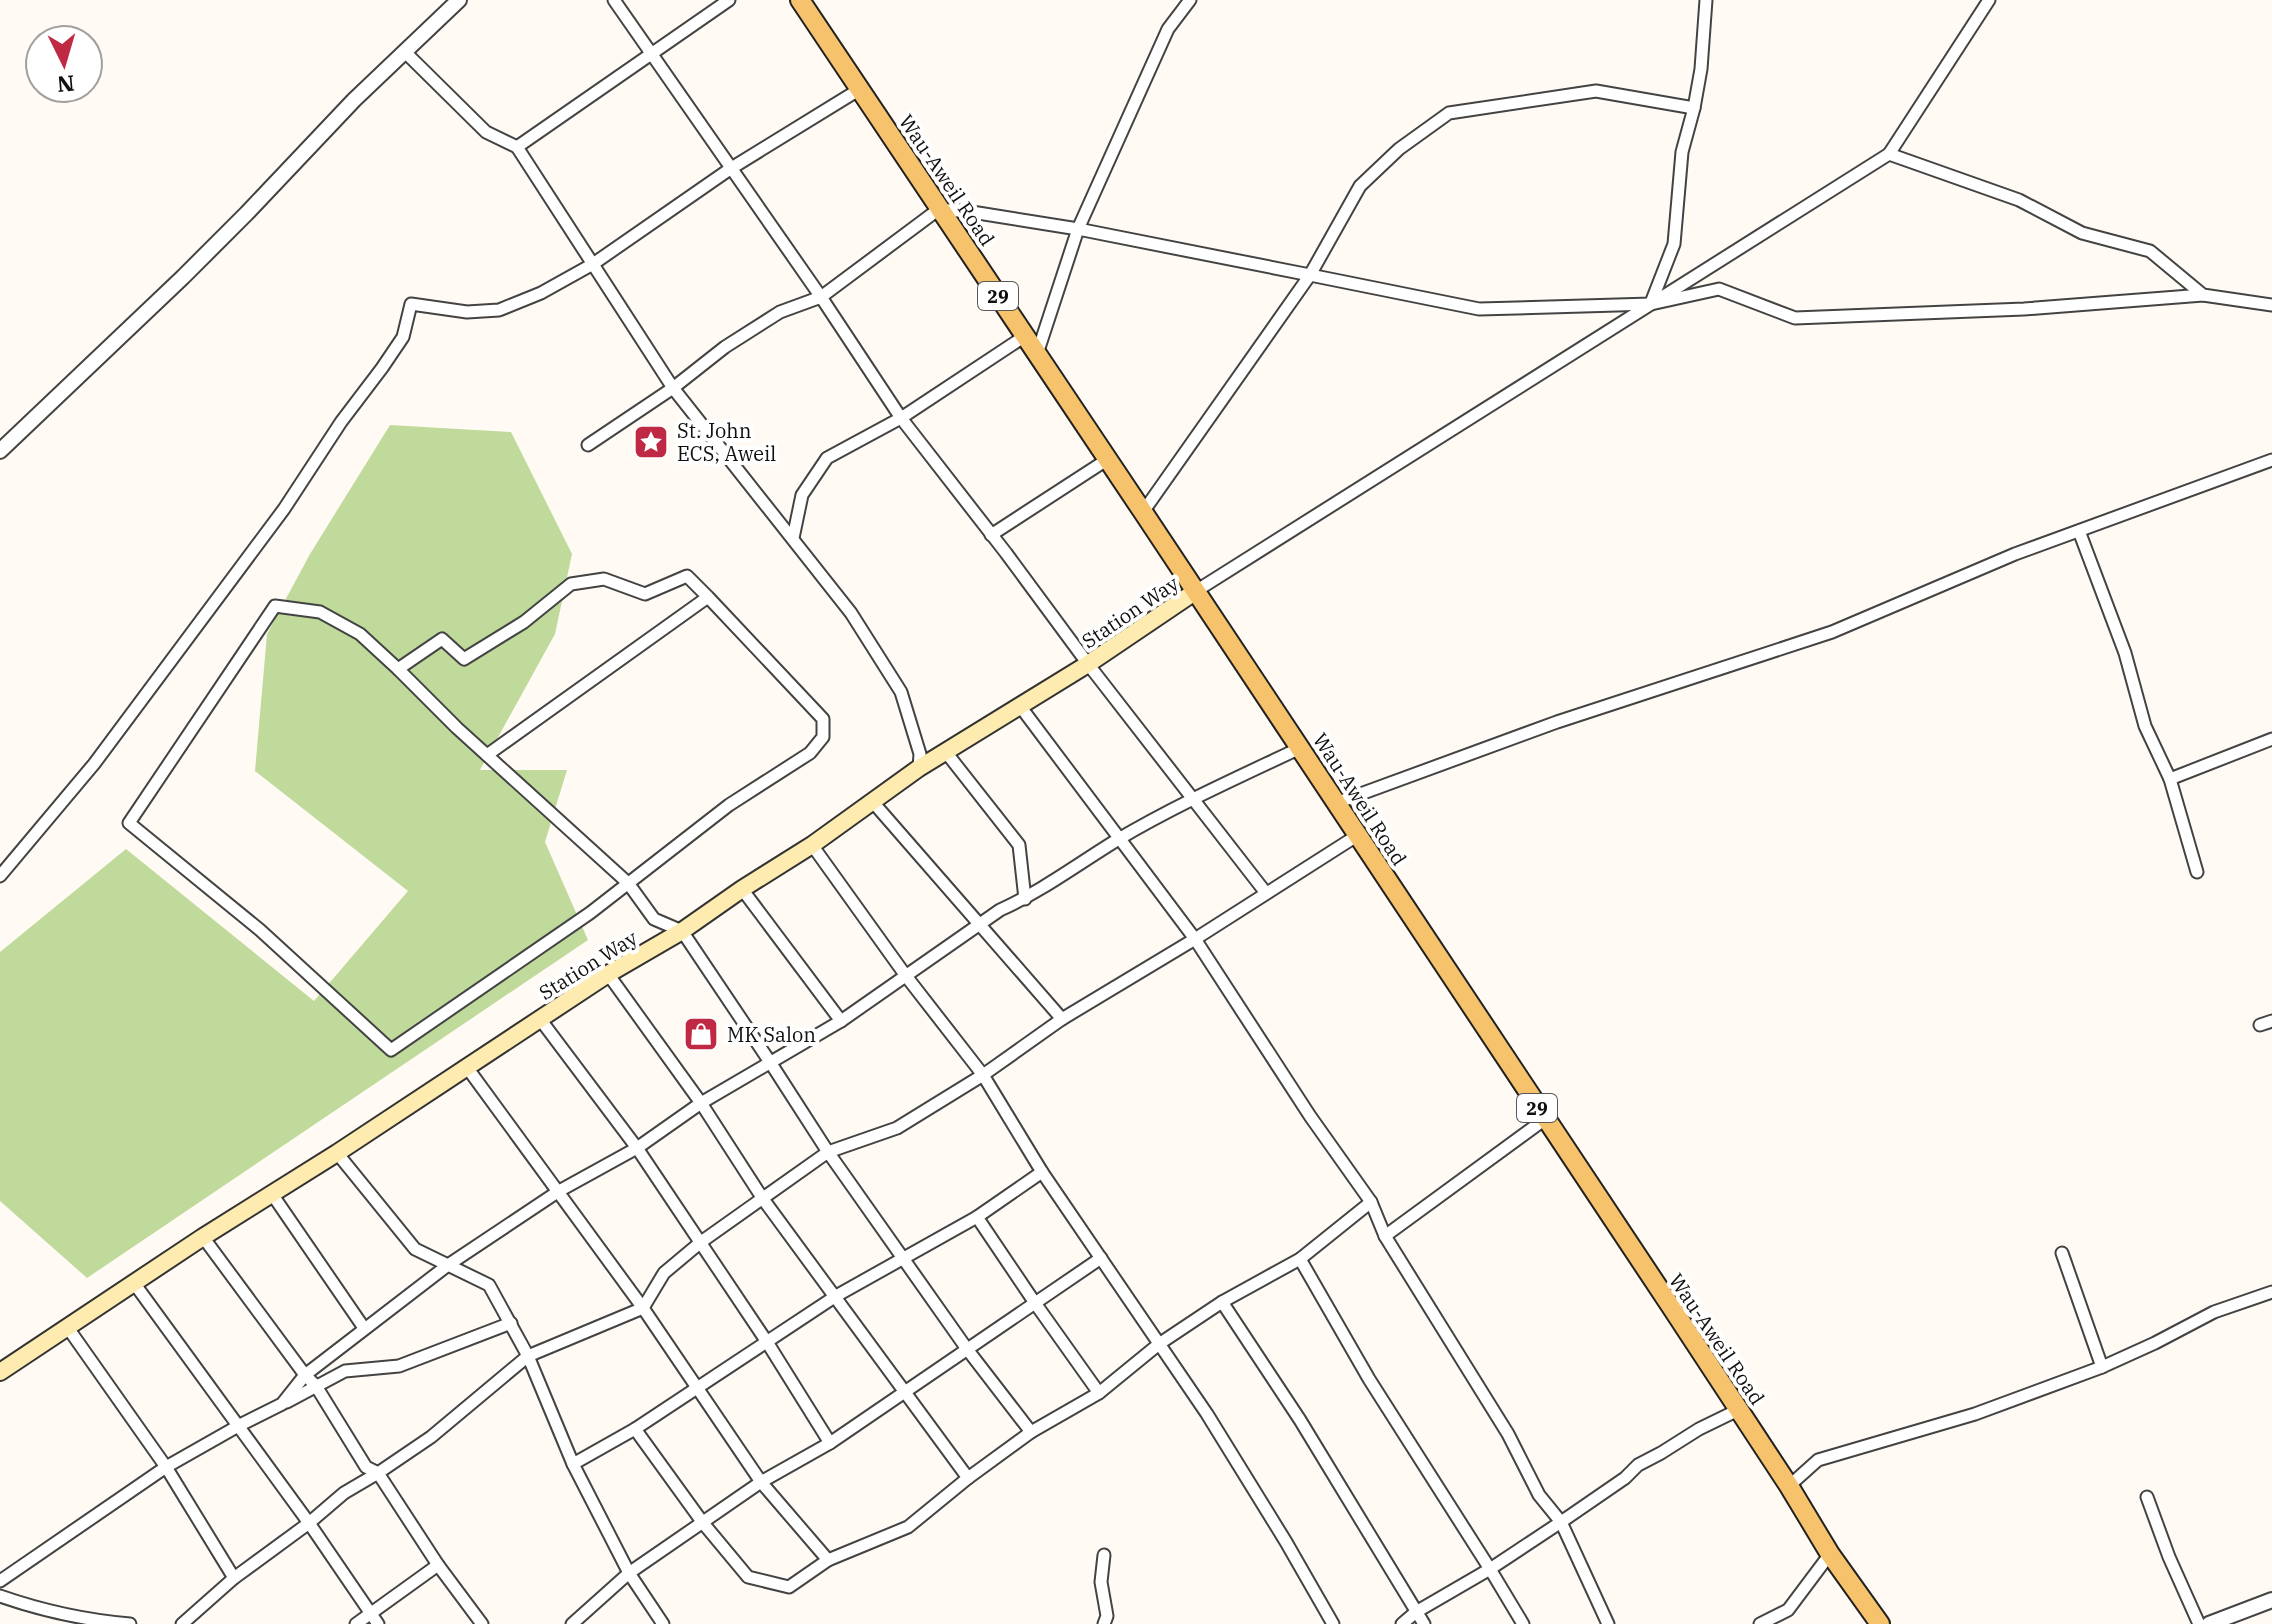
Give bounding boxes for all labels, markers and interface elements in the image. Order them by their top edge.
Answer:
north arrow [24,24,104,104]
text: N [56,69,76,100]
street label: Wau-Aweil Road [893,109,1001,251]
road number: 29 [978,282,1018,310]
place label: St. John ECS, Aweil [677,417,776,467]
place icon: St. John ECS, Aweil [632,423,670,461]
street label: Station Way [1076,570,1184,654]
street label: Wau-Aweil Road [1307,728,1413,870]
street label: Station Way [534,924,643,1006]
shop icon: MK Salon [682,1015,720,1053]
place label: MK Salon [727,1021,816,1048]
road number: 29 [1517,1094,1557,1122]
street label: Wau-Aweil Road [1663,1268,1771,1410]

